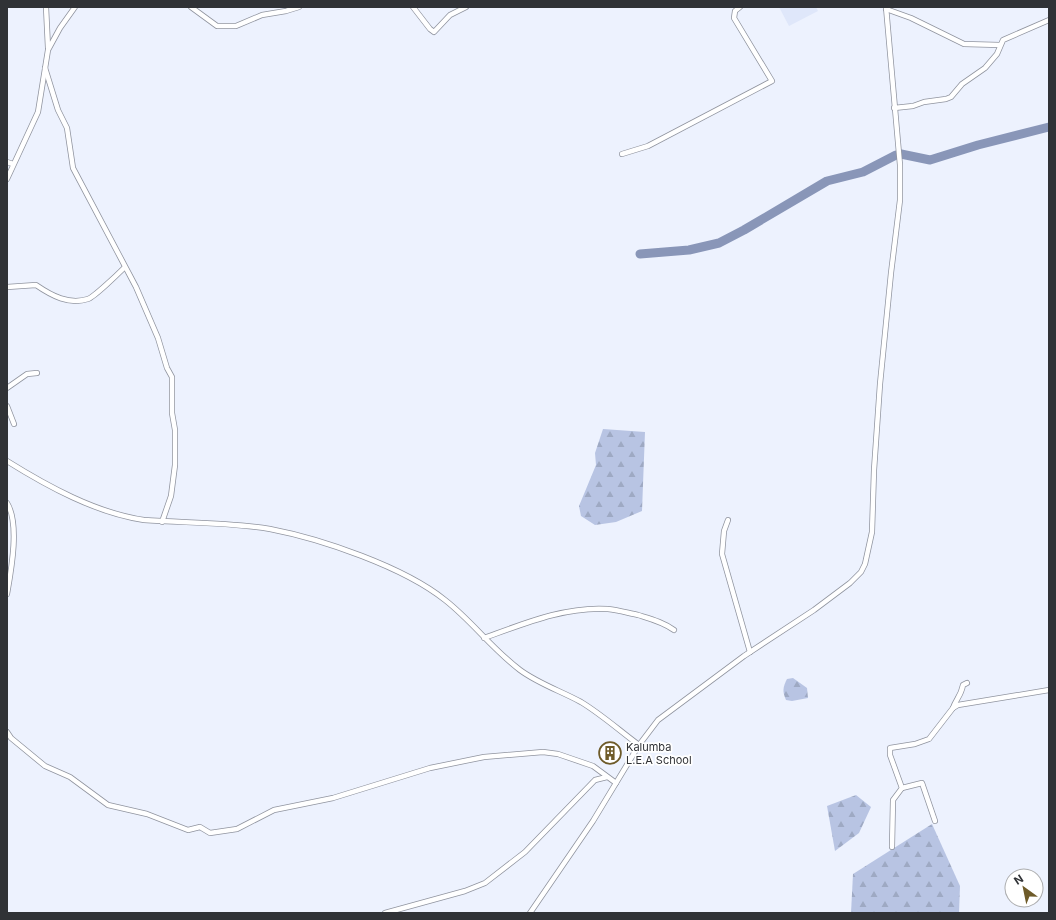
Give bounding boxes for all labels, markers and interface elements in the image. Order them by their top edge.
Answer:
building icon: Kalumba L.E.A School [597,740,623,766]
place label: Kalumba L.E.A School [626,740,692,767]
north arrow [1004,868,1044,908]
text: N [1011,871,1026,888]

